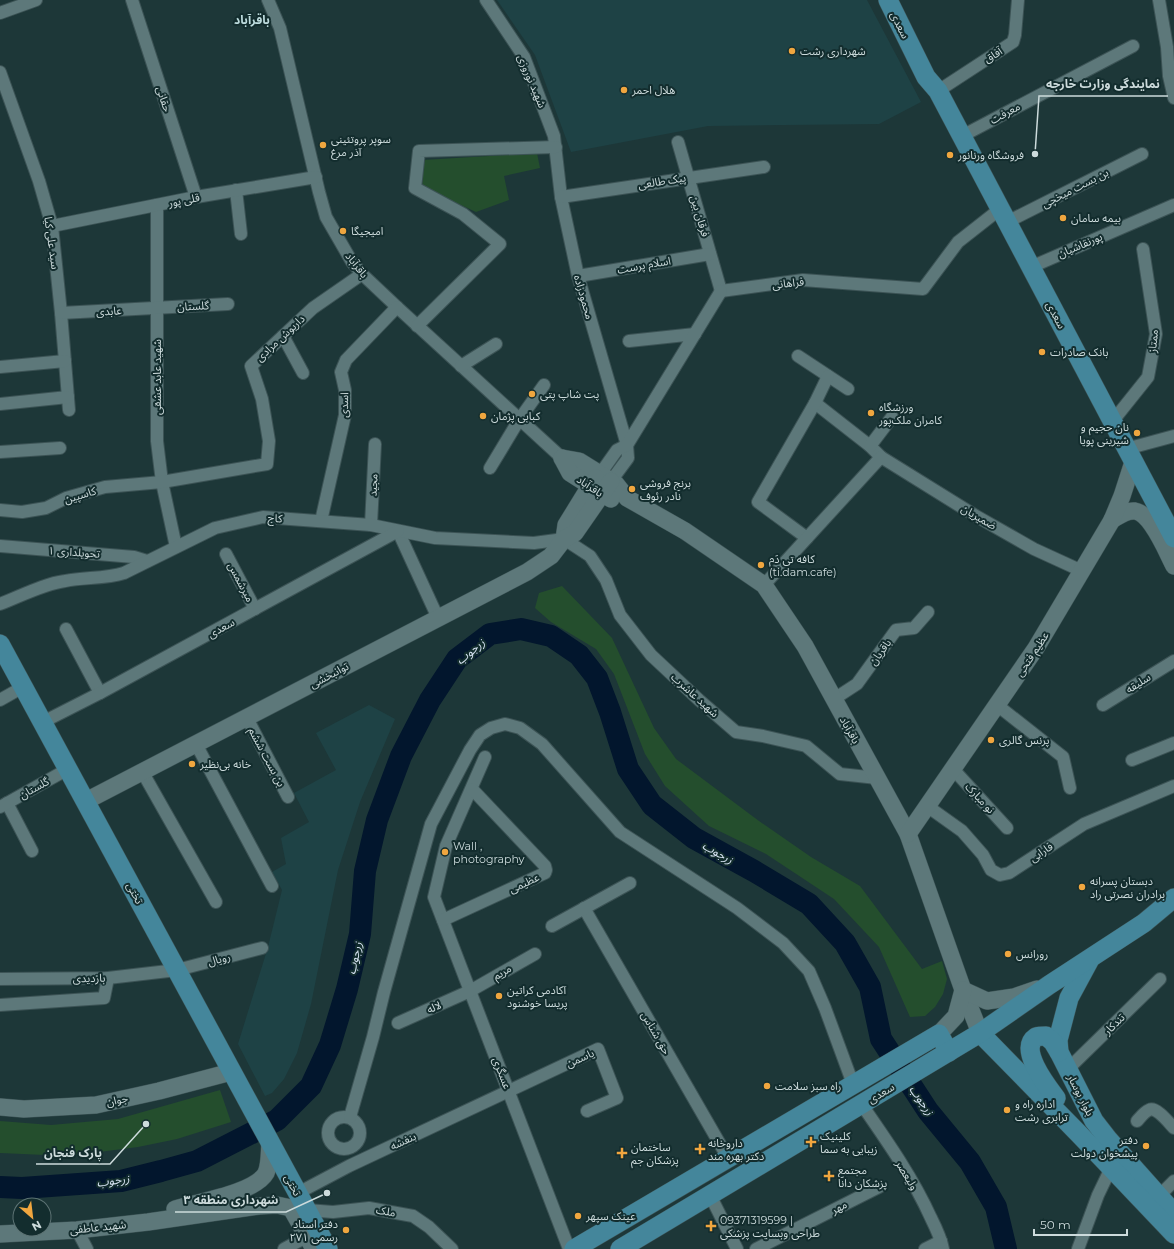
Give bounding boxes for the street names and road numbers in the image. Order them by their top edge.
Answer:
street label: سعدی [887,9,913,41]
street label: آفاق [981,43,1006,66]
street label: شهید نوروزی [514,52,550,110]
street label: حقانی [153,84,175,114]
street label: معرفت [987,99,1023,127]
street label: بن بست میخچی [1039,165,1111,212]
street label: پیک طالعی [637,170,687,193]
street label: قلی پور [166,190,201,211]
street label: فرقان بین [687,194,713,238]
street label: سید علی کیا [41,216,63,271]
street label: پورنقاشیان [1056,229,1105,262]
street label: باقرآباد [342,249,372,281]
street label: اسلام پرست [616,253,672,278]
street label: محمودزاده [571,273,597,321]
street label: فراهانی [771,274,805,292]
street label: گلستان [177,298,210,314]
street label: سعدی [1043,299,1069,331]
street label: عابدی [96,303,123,319]
street label: داریوش مرادی [252,312,308,364]
street label: ممتاز [1145,328,1161,354]
street label: شهید عابد عشقی [150,339,164,415]
street label: اسدی [337,392,351,418]
street label: باقرآباد [574,472,606,500]
street label: مجید [365,473,381,497]
street label: کاسپین [62,483,98,507]
street label: ضمیریان [959,501,999,533]
street label: کاج [267,511,283,526]
street label: تحویلداری ۱ [48,543,100,561]
street label: میرشمس [225,560,257,604]
street label: سعدی [205,615,237,641]
street label: عظیم فتحی [1012,629,1054,680]
street label: باقریان [866,636,894,668]
street label: توانبخشی [307,659,351,691]
street label: شهید عاشرب [668,670,722,721]
street label: سلیقه [1123,670,1153,696]
street label: باقرآباد [837,714,863,746]
street label: بن بست ششم [244,725,289,790]
street label: گلستان [17,774,52,802]
street label: نو مبارک [962,780,998,816]
street label: فارابی [1026,839,1056,865]
street label: عظیمی [507,870,542,896]
street label: تختی [124,880,146,906]
street label: رویال [206,949,232,969]
street label: مریم [490,961,515,985]
street label: بازدیدی [73,971,105,985]
street label: لاله [424,998,444,1016]
street label: حق شناس [638,1009,674,1057]
street label: تندکار [1100,1010,1128,1038]
street label: یاسمن [564,1046,596,1070]
street label: عسگری [490,1055,515,1091]
street label: بلوار بوسار [1064,1071,1097,1118]
street label: سعدی [865,1079,897,1106]
street label: جوان [105,1091,130,1109]
street label: بنفشه [388,1129,418,1153]
street label: ولیعصر [892,1157,921,1193]
street label: تختی [281,1172,305,1198]
street label: مهر [828,1197,849,1217]
street label: ملک [375,1202,397,1220]
street label: شهید عاطفی [69,1217,127,1237]

